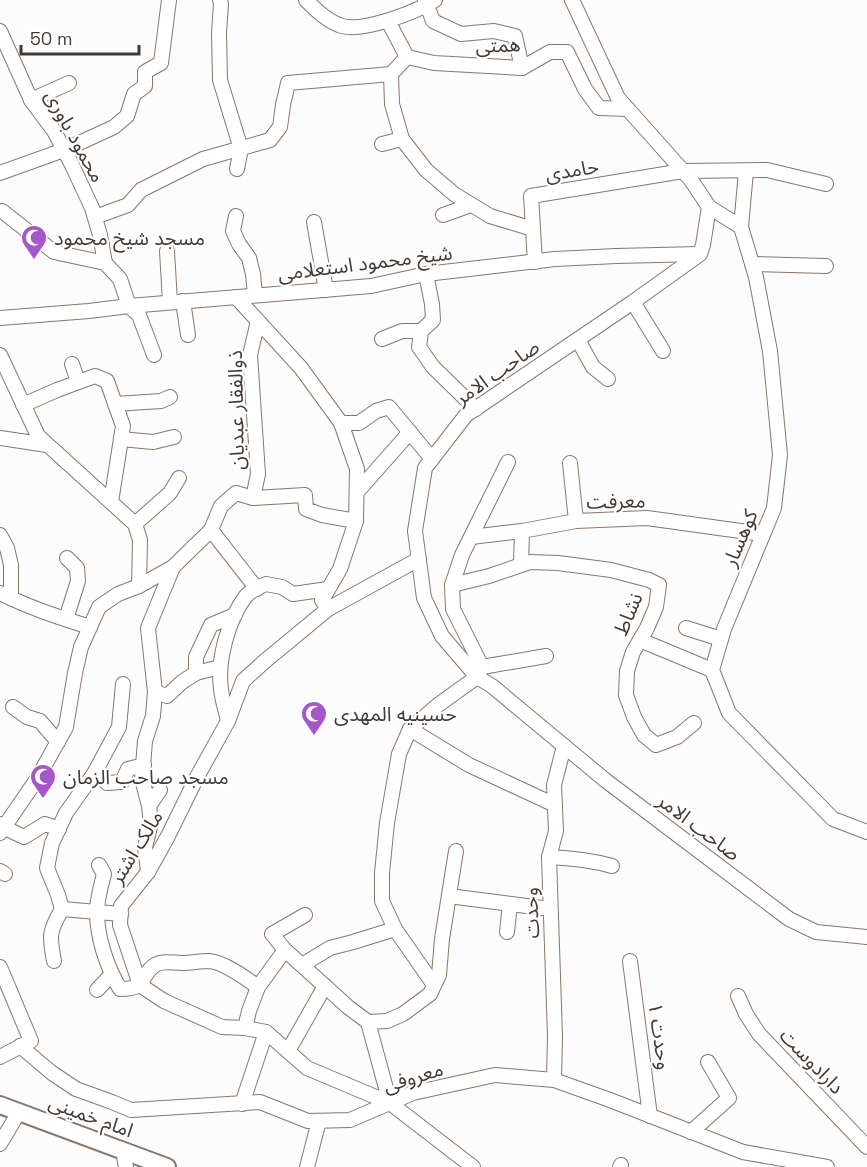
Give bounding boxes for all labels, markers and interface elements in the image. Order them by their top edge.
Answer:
scale bar [21,18,140,56]
text: 50 m [30,27,72,50]
street label: همتی [475,31,521,59]
street label: محمود باوری [39,85,111,187]
street label: حامدی [543,153,601,187]
mosque icon: مسجد شیخ محمود [19,223,49,261]
place label: مسجد شیخ محمود [54,225,205,253]
street label: شیخ محمود استعلامی [276,239,454,289]
street label: صاحب الامر [449,333,544,411]
street label: ذوالفقار عبدیان [222,350,250,470]
street label: معرفت [586,487,646,515]
street label: کوهسار [716,505,764,571]
street label: نشاط [607,589,649,639]
mosque icon: حسینیه المهدی [299,699,329,737]
place label: حسینیه المهدی [334,701,457,727]
mosque icon: مسجد صاحب الزمان [28,762,58,800]
place label: مسجد صاحب الزمان [63,764,229,790]
street label: صاحب الامر [651,787,746,867]
street label: مالک اشتر [103,805,169,890]
street label: وحدت [517,887,545,939]
street label: وحدت ۱ [642,1001,678,1071]
street label: دارادوست [774,1023,850,1099]
street label: معروفی [380,1056,446,1098]
street label: امام خمینی [44,1089,137,1145]

